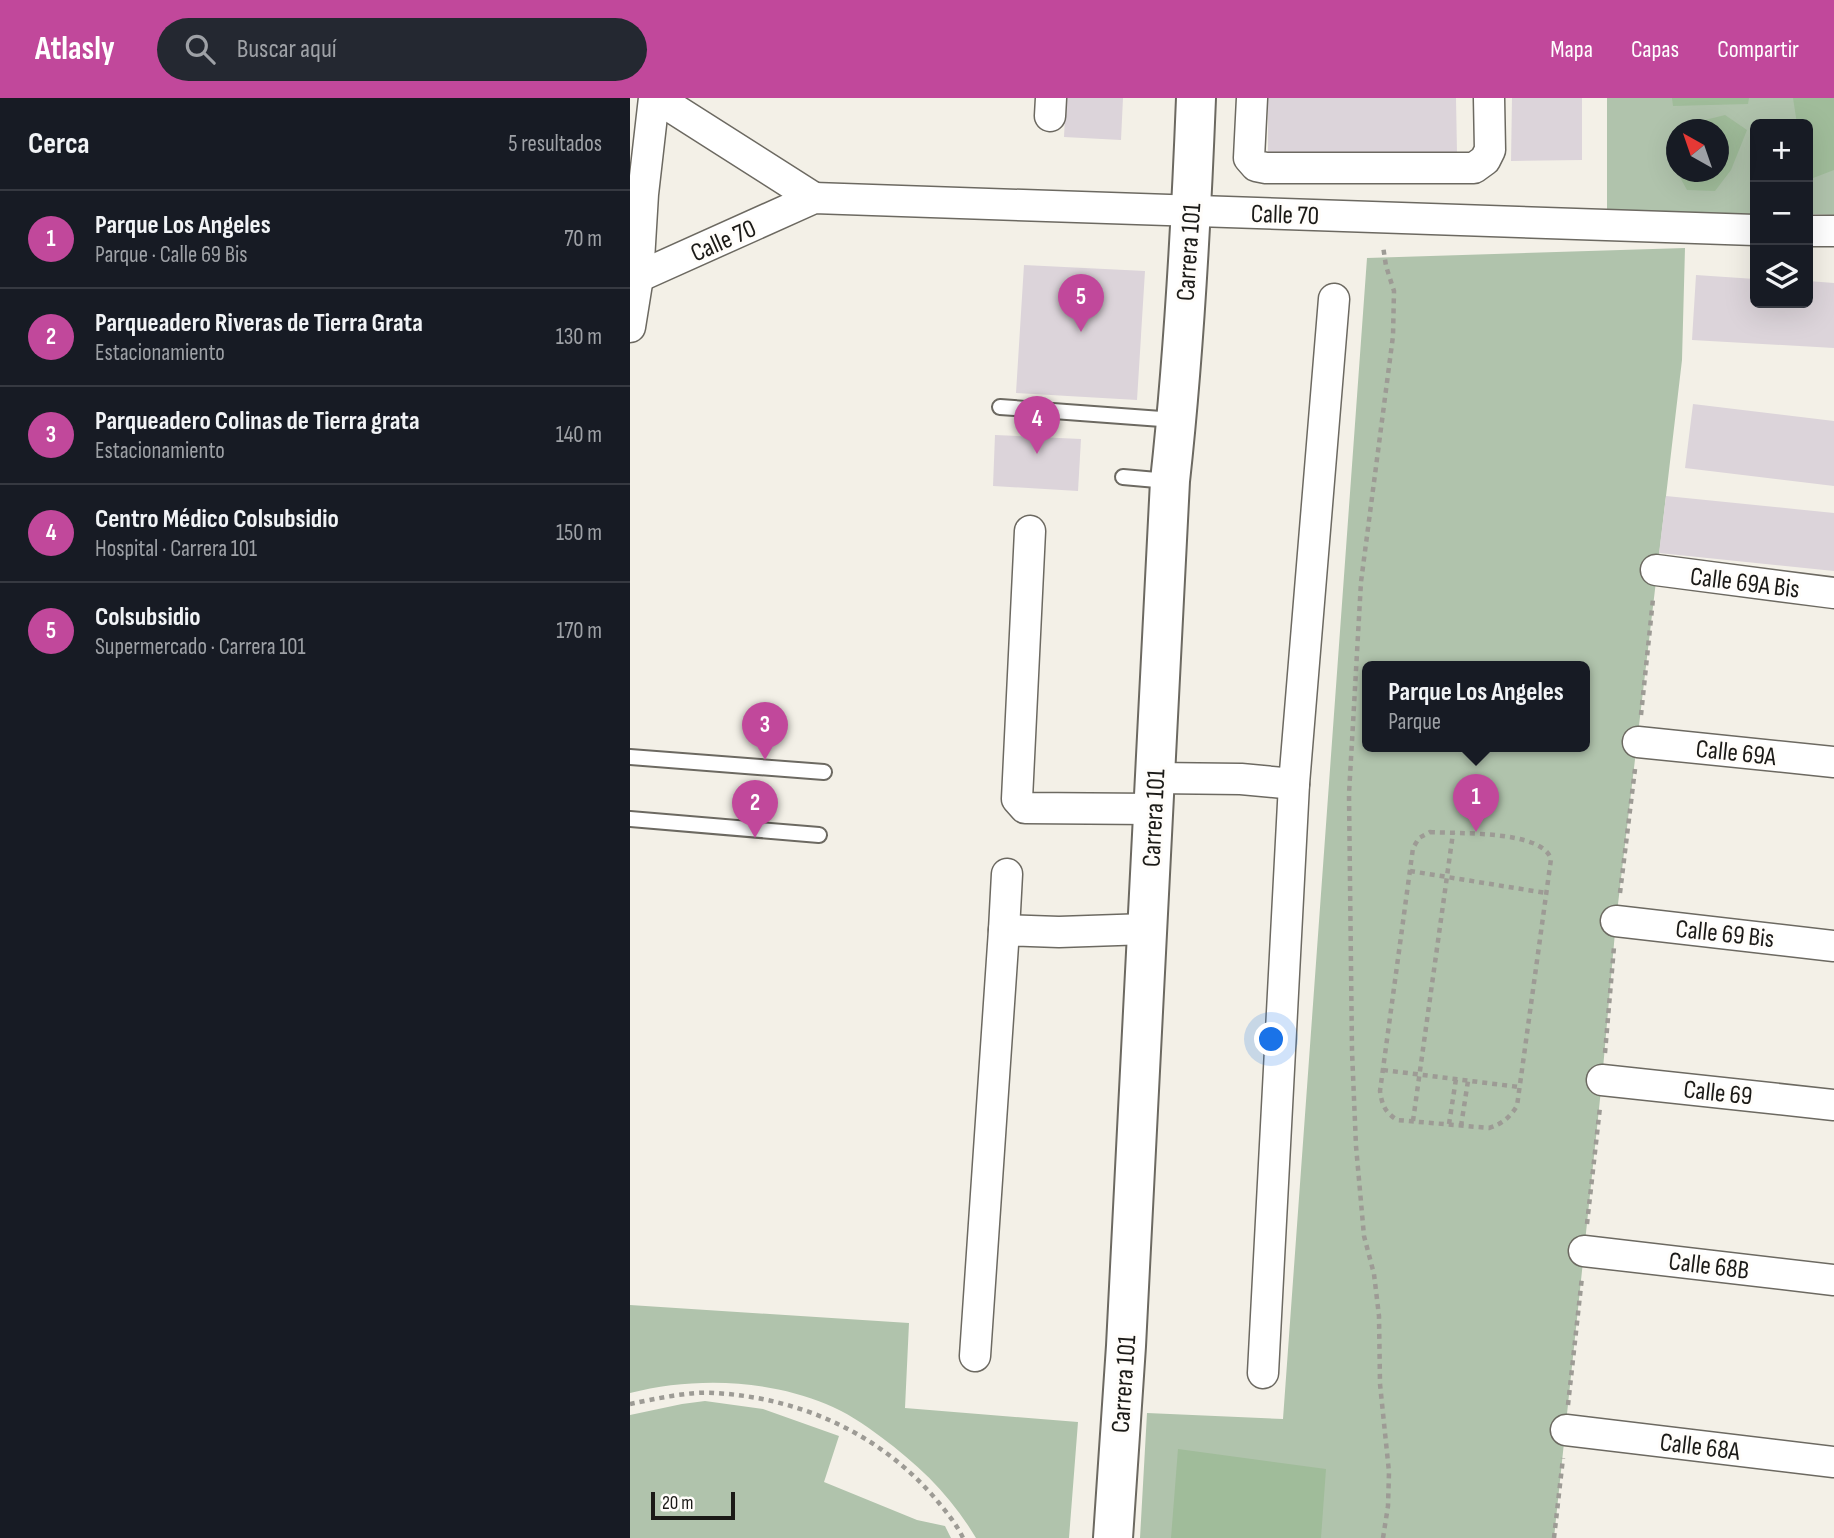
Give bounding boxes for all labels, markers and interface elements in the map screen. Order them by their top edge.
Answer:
search box [157,18,647,81]
text: Atlasly [35,29,115,69]
icon: search [181,30,219,68]
text: Buscar aquí [237,34,337,65]
text: Mapa [1550,35,1593,64]
text: Capas [1631,35,1679,64]
text: Compartir [1717,35,1799,64]
north arrow [1666,119,1729,182]
map controls [1750,119,1813,308]
button: + [1750,119,1813,182]
text: Cerca [28,126,90,162]
text: 5 resultados [508,130,602,158]
button: − [1750,182,1813,245]
street label: Calle 70 [1250,199,1320,232]
street label: Carrera 101 [1171,202,1208,302]
text: Parque Los Angeles [95,210,271,241]
street label: Calle 70 [686,213,761,269]
text: 1 [46,225,56,253]
text: 70 m [564,225,602,253]
text: Parque · Calle 69 Bis [95,241,247,269]
button: layers [1750,245,1813,308]
pin: 5 [1058,274,1104,332]
text: Parqueadero Riveras de Tierra Grata [95,308,423,339]
text: 2 [46,323,56,351]
text: 130 m [556,323,602,351]
text: Estacionamiento [95,339,225,367]
pin: 4 [1014,396,1060,454]
text: Parqueadero Colinas de Tierra grata [95,406,420,437]
text: 3 [46,421,56,449]
text: 140 m [556,421,602,449]
text: Estacionamiento [95,437,225,465]
text: Centro Médico Colsubsidio [95,504,339,535]
text: 4 [46,519,56,547]
text: 150 m [556,519,602,547]
text: Hospital · Carrera 101 [95,535,257,563]
street label: Calle 69A Bis [1688,561,1801,606]
text: Colsubsidio [95,602,201,633]
text: 5 [46,617,56,645]
text: 170 m [556,617,602,645]
text: Supermercado · Carrera 101 [95,633,306,661]
popup [1362,661,1590,752]
text: Parque Los Angeles [1388,677,1564,708]
pin: 3 [742,702,788,760]
text: Parque [1388,708,1441,736]
street label: Calle 69A [1694,734,1778,773]
street label: Carrera 101 [1136,768,1173,868]
pin: 1 [1453,774,1499,832]
pin: 2 [732,780,778,838]
street label: Calle 69 Bis [1674,914,1776,955]
your location [1254,1022,1288,1056]
street label: Calle 69 [1682,1074,1754,1113]
street label: Calle 68B [1667,1246,1751,1287]
street label: Carrera 101 [1106,1334,1143,1434]
street label: Calle 68A [1658,1427,1742,1468]
scale bar [651,1489,735,1521]
text: 20 m [662,1492,694,1515]

